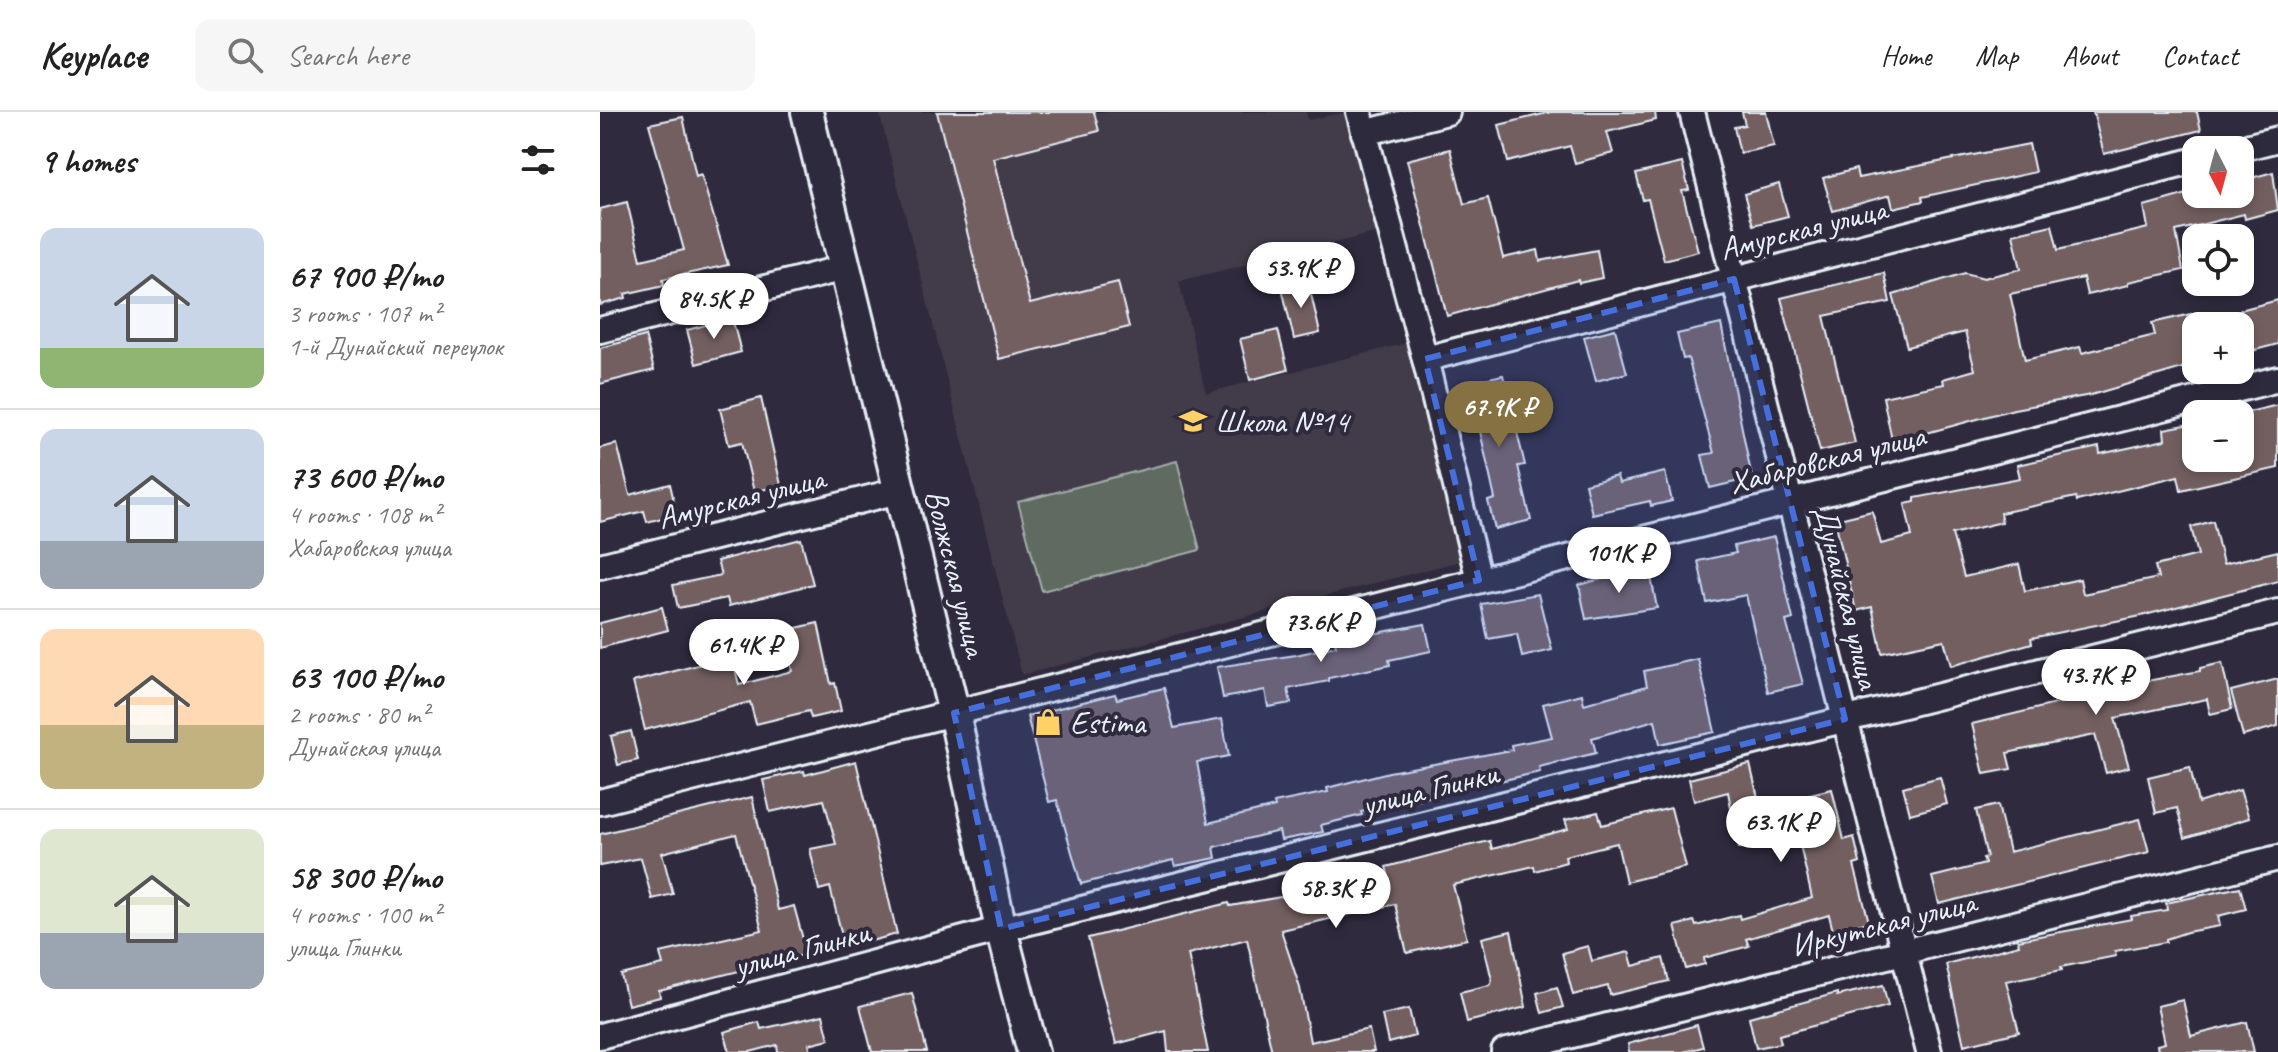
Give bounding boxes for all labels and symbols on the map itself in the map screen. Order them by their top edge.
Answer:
north arrow [2182,136,2254,208]
street label: Амурская улица [1715,188,1893,269]
pin: 53.9K ₽ [1227,242,1375,310]
pin: 84.5K ₽ [640,273,788,341]
pin: 67.9K ₽ [1425,381,1573,449]
place label: Школа №14 [1215,401,1352,442]
school or university icon: Школа №14 [1178,406,1208,436]
street label: Хабаровская улица [1725,414,1931,503]
street label: Амурская улица [653,457,831,538]
street label: Волжская улица [915,485,997,664]
street label: Дунайская улица [1804,501,1890,695]
pin: 101K ₽ [1554,527,1684,595]
pin: 73.6K ₽ [1247,596,1395,664]
pin: 61.4K ₽ [670,619,818,687]
pin: 43.7K ₽ [2022,649,2170,717]
place label: Estima [1070,702,1147,743]
shop icon: Estima [1033,707,1063,737]
street label: улица Глинки [1356,752,1504,826]
pin: 63.1K ₽ [1707,796,1855,864]
pin: 58.3K ₽ [1262,862,1410,930]
street label: Иркутская улица [1786,881,1982,967]
street label: улица Глинки [728,911,876,987]

